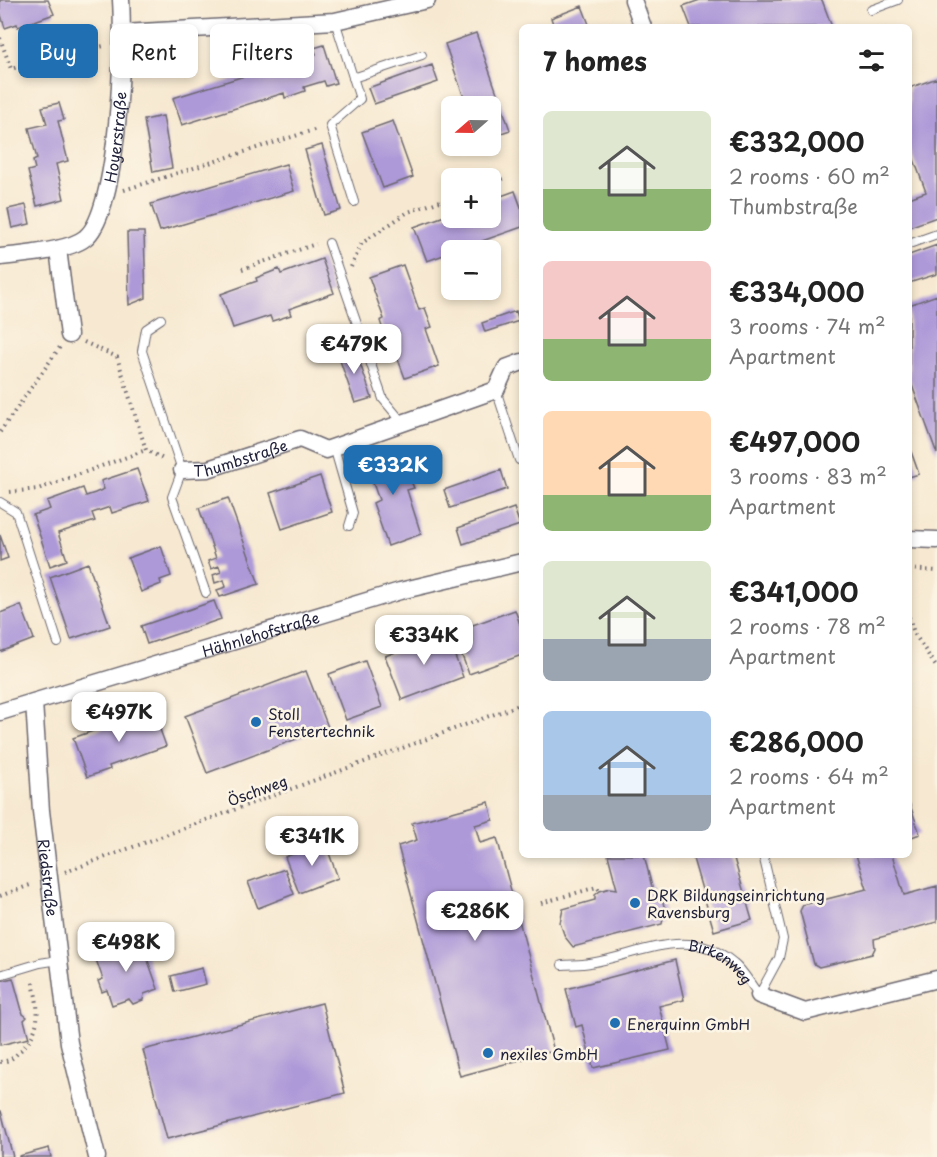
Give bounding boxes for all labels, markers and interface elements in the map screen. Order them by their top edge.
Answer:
chip: Buy [18,24,98,78]
chip: Rent [110,24,198,78]
chip: Filters [210,24,314,78]
text: 7 homes [543,41,647,80]
icon: filters [855,44,888,77]
street label: Hoyerstraße [97,91,131,184]
north arrow [441,96,501,156]
map controls [441,96,501,300]
text: €332,000 [729,122,864,161]
icon: home [591,135,663,207]
text: 2 rooms · 60 m² [729,161,890,191]
button: + [441,168,501,228]
text: Thumbstraße [729,191,858,221]
button: − [441,240,501,300]
text: €334,000 [729,272,864,311]
icon: home [591,285,663,357]
text: 3 rooms · 74 m² [729,311,886,341]
pin: €479K [312,324,396,375]
text: €479K [320,328,388,358]
text: Apartment [729,341,836,371]
text: €497,000 [729,422,860,461]
street label: Thumbstraße [193,433,290,481]
icon: home [591,435,663,507]
pin: €332K [351,445,435,496]
text: €332K [357,449,429,479]
text: 3 rooms · 83 m² [729,461,887,491]
text: Apartment [729,491,836,521]
text: €341,000 [729,572,859,611]
icon: home [591,585,663,657]
street label: Hähnlehofstraße [199,605,322,662]
text: 2 rooms · 78 m² [729,611,886,641]
pin: €334K [382,615,466,666]
text: €334K [389,619,459,649]
text: Apartment [729,641,836,671]
pin: €497K [77,692,161,743]
text: €497K [85,696,153,726]
place label: Stoll Fenstertechnik [268,702,375,742]
marker: Stoll Fenstertechnik [249,715,263,729]
text: €286,000 [729,722,864,761]
icon: home [591,735,663,807]
text: 2 rooms · 64 m² [729,761,889,791]
street label: Öschweg [224,769,290,811]
text: Apartment [729,791,836,821]
pin: €341K [270,816,354,867]
text: €341K [279,820,345,850]
street label: Riedstraße [33,837,65,917]
place label: DRK Bildungseinrichtung Ravensburg [647,883,825,923]
pin: €286K [433,891,517,942]
text: €286K [440,895,510,925]
marker: DRK Bildungseinrichtung Ravensburg [628,896,642,910]
pin: €498K [84,922,168,973]
text: €498K [92,926,161,956]
street label: Birkenweg [686,932,759,989]
place label: Enerquinn GmbH [627,1012,750,1035]
marker: Enerquinn GmbH [608,1016,622,1030]
place label: nexiles GmbH [500,1042,598,1065]
marker: nexiles GmbH [481,1046,495,1060]

